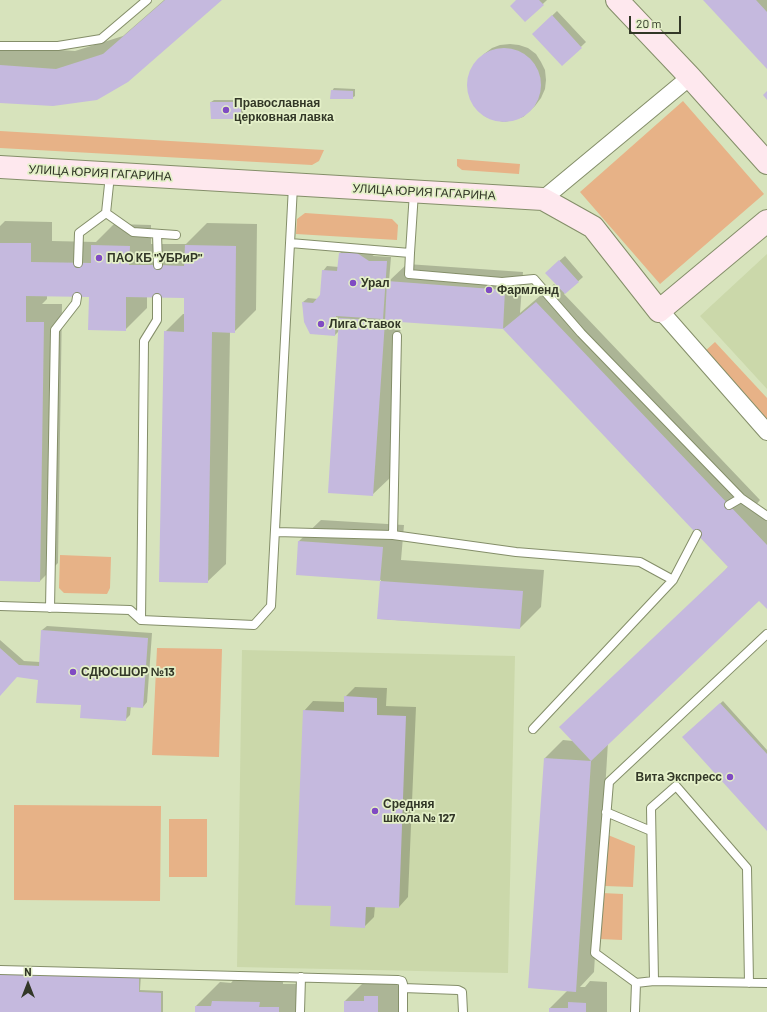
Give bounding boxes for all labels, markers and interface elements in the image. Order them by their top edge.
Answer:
scale bar [631,8,683,34]
text: 20 m [636,16,662,30]
place label: Православная церковная лавка [234,96,334,124]
marker: Православная церковная лавка [221,105,231,115]
street label: УЛИЦА ЮРИЯ ГАГАРИНА [28,162,172,184]
street label: УЛИЦА ЮРИЯ ГАГАРИНА [352,181,496,203]
place label: ПАО КБ "УБРиР" [107,251,202,265]
marker: ПАО КБ "УБРиР" [94,253,104,263]
place label: Урал [361,276,390,290]
marker: Урал [348,278,358,288]
place label: Фармленд [497,283,559,297]
marker: Фармленд [484,285,494,295]
place label: Лига Ставок [329,317,401,331]
marker: Лига Ставок [316,319,326,329]
place label: СДЮСШОР №13 [81,665,175,679]
marker: СДЮСШОР №13 [68,667,78,677]
place label: Вита Экспресс [636,770,722,784]
marker: Вита Экспресс [725,772,735,782]
place label: Средняя школа № 127 [383,797,455,825]
marker: Средняя школа № 127 [370,806,380,816]
north arrow [8,964,48,1004]
text: N [24,965,32,978]

